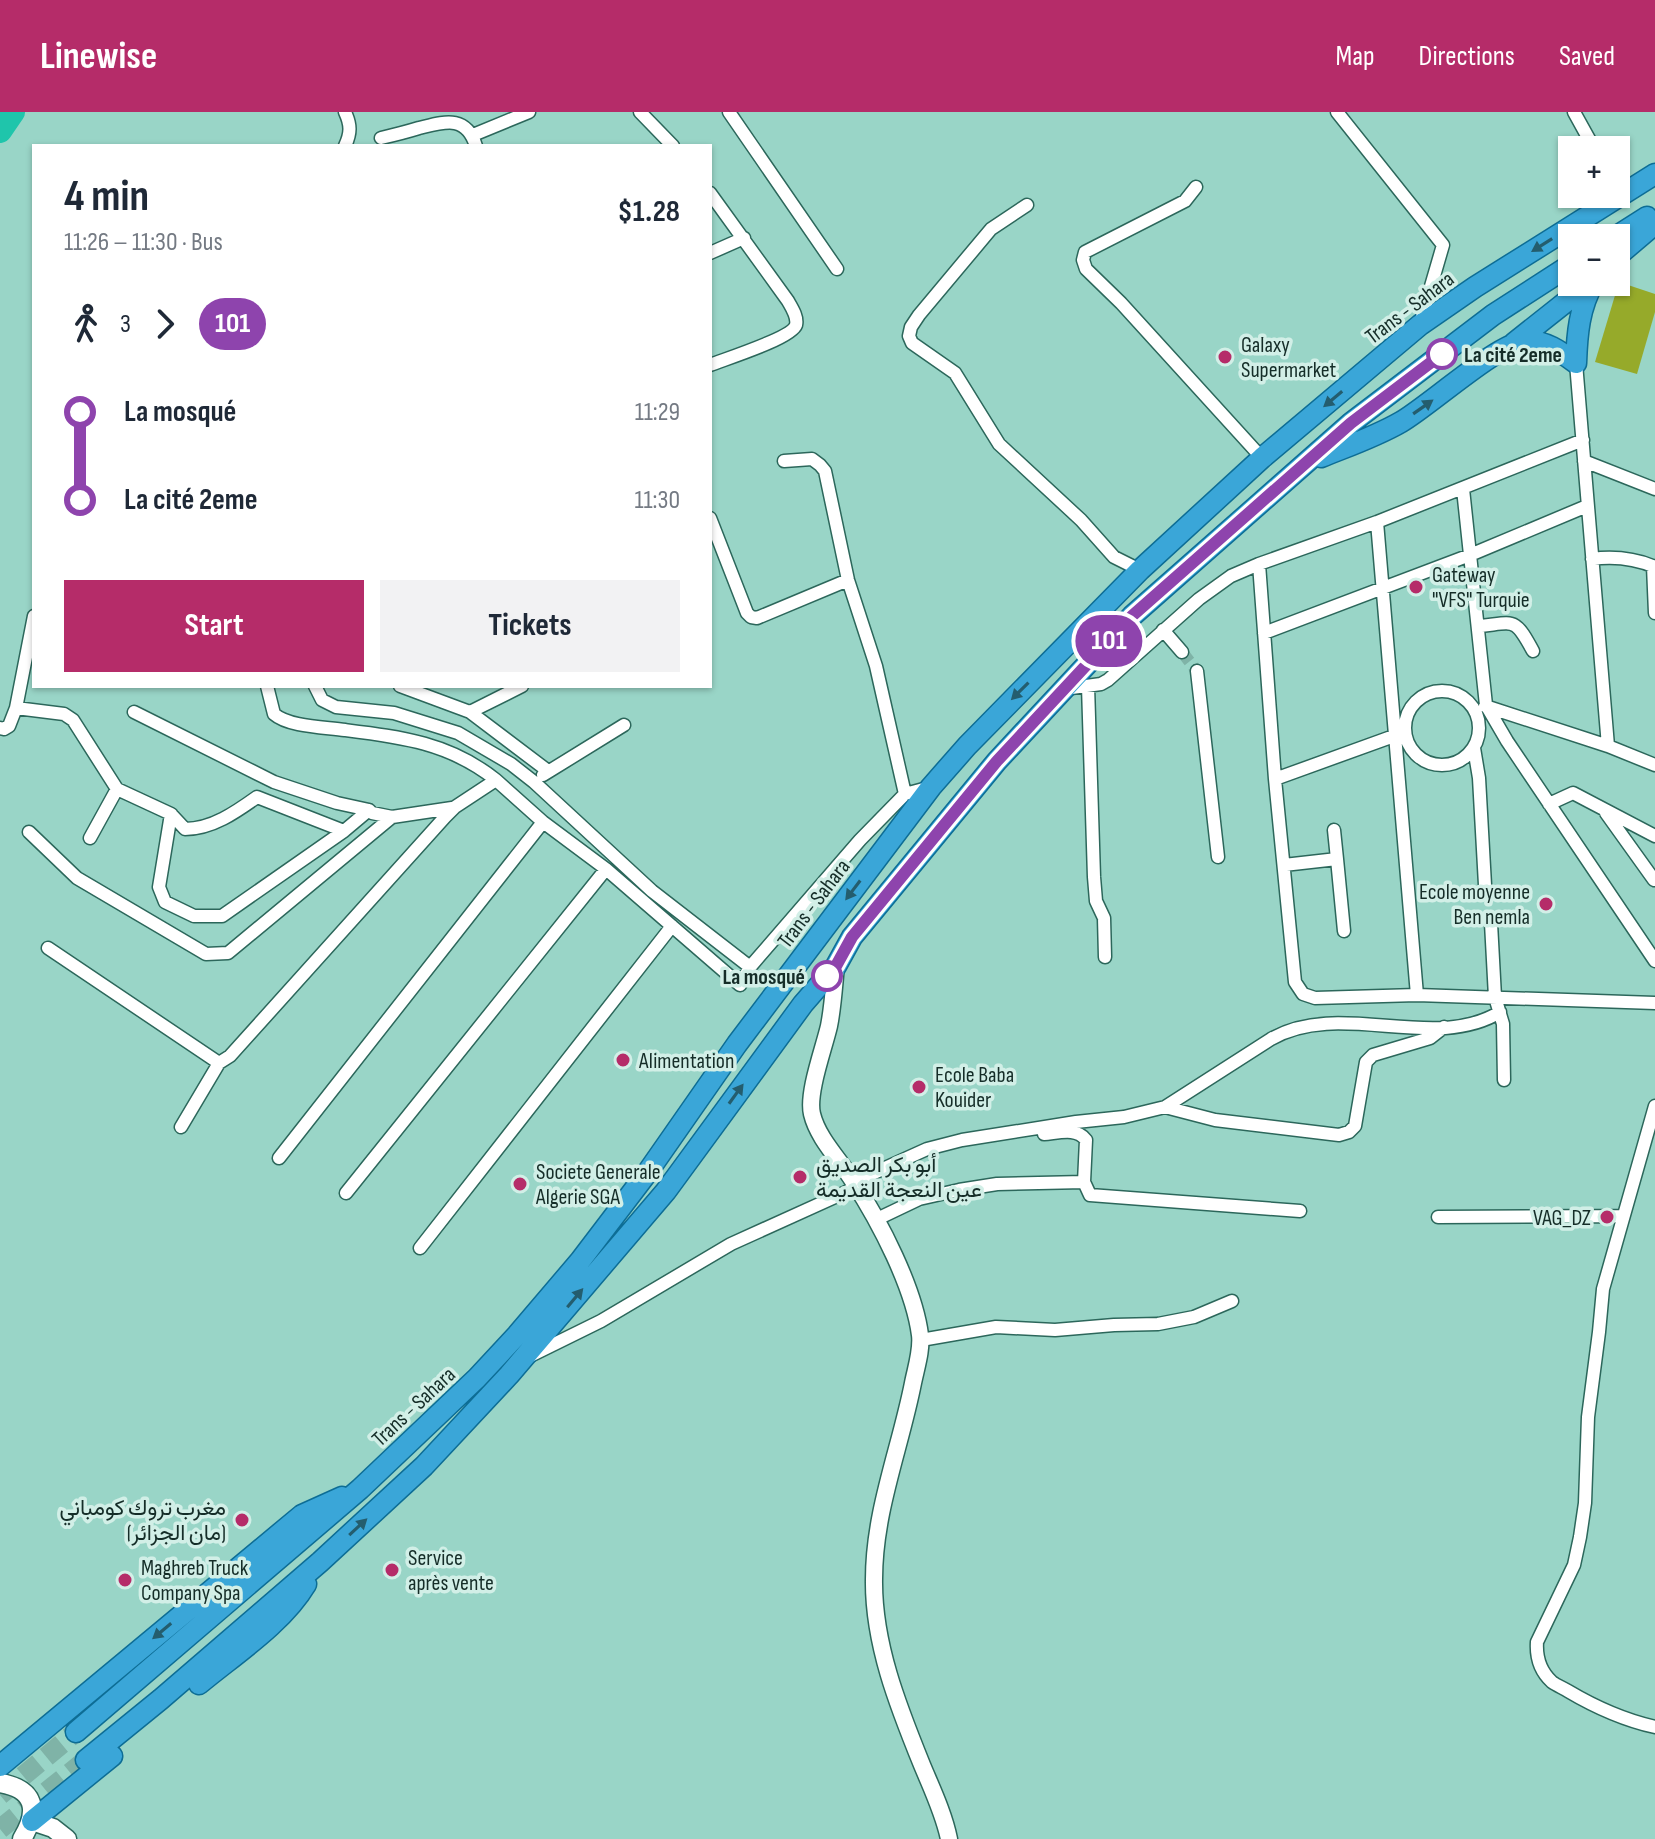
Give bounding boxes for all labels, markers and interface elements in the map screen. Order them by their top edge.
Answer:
text: Linewise [40,34,157,79]
text: Map [1336,40,1375,73]
text: Directions [1419,40,1515,73]
text: Saved [1559,40,1615,73]
map controls [1558,136,1630,296]
button: + [1558,136,1630,208]
text: 4 min [64,170,149,223]
text: $1.28 [617,194,680,230]
button: − [1558,224,1630,296]
text: 11:26 – 11:30 · Bus [64,227,223,258]
one-way arrow [1531,237,1552,252]
street label: Trans - Sahara [1360,266,1460,350]
icon: walk [64,302,108,346]
icon: forward [143,302,187,346]
text: 101 [215,307,250,340]
text: 3 [120,309,131,340]
place label: Galaxy Supermarket [1241,332,1337,384]
marker: La cité 2eme [1427,339,1457,369]
place label: La cité 2eme [1464,342,1562,369]
marker: Galaxy Supermarket [1216,348,1234,366]
one-way arrow [1323,390,1343,407]
text: La mosqué [124,394,236,430]
text: 11:29 [635,397,680,428]
one-way arrow [1412,400,1433,415]
text: La cité 2eme [124,482,258,518]
text: 11:30 [634,485,680,516]
place label: Gateway "VFS" Turquie [1432,562,1530,614]
marker: Gateway "VFS" Turquie [1407,578,1425,596]
button: Start [64,580,364,672]
button: Tickets [380,580,680,672]
line badge: 101 [1063,615,1155,667]
text: 101 [1091,624,1127,657]
one-way arrow [1011,681,1030,700]
street label: Trans - Sahara [772,854,856,954]
one-way arrow [846,879,862,900]
place label: Ecole moyenne Ben nemla [1419,879,1530,931]
marker: Ecole moyenne Ben nemla [1537,895,1555,913]
marker: La mosqué [812,961,842,991]
place label: La mosqué [723,964,805,991]
place label: Alimentation [638,1048,734,1075]
marker: Alimentation [614,1051,632,1069]
place label: Ecole Baba Kouider [935,1062,1014,1114]
marker: Ecole Baba Kouider [910,1078,928,1096]
one-way arrow [728,1084,744,1105]
place label: أبو بكر الصديق عين النعجة القديمة [816,1152,982,1204]
place label: Societe Generale Algerie SGA [535,1159,661,1211]
marker: أبو بكر الصديق عين النعجة القديمة [791,1168,809,1186]
marker: Societe Generale Algerie SGA [511,1175,529,1193]
place label: VAG_DZ [1533,1205,1591,1232]
marker: VAG_DZ [1598,1208,1616,1226]
one-way arrow [566,1288,583,1308]
street label: Trans - Sahara [367,1362,461,1453]
place label: مغرب تروك كومباني (مان الجزائر) [59,1495,226,1547]
marker: مغرب تروك كومباني (مان الجزائر) [233,1511,251,1529]
one-way arrow [348,1518,367,1536]
place label: Service après vente [408,1545,494,1597]
place label: Maghreb Truck Company Spa [141,1555,249,1607]
marker: Service après vente [383,1561,401,1579]
marker: Maghreb Truck Company Spa [116,1571,134,1589]
one-way arrow [152,1622,172,1639]

